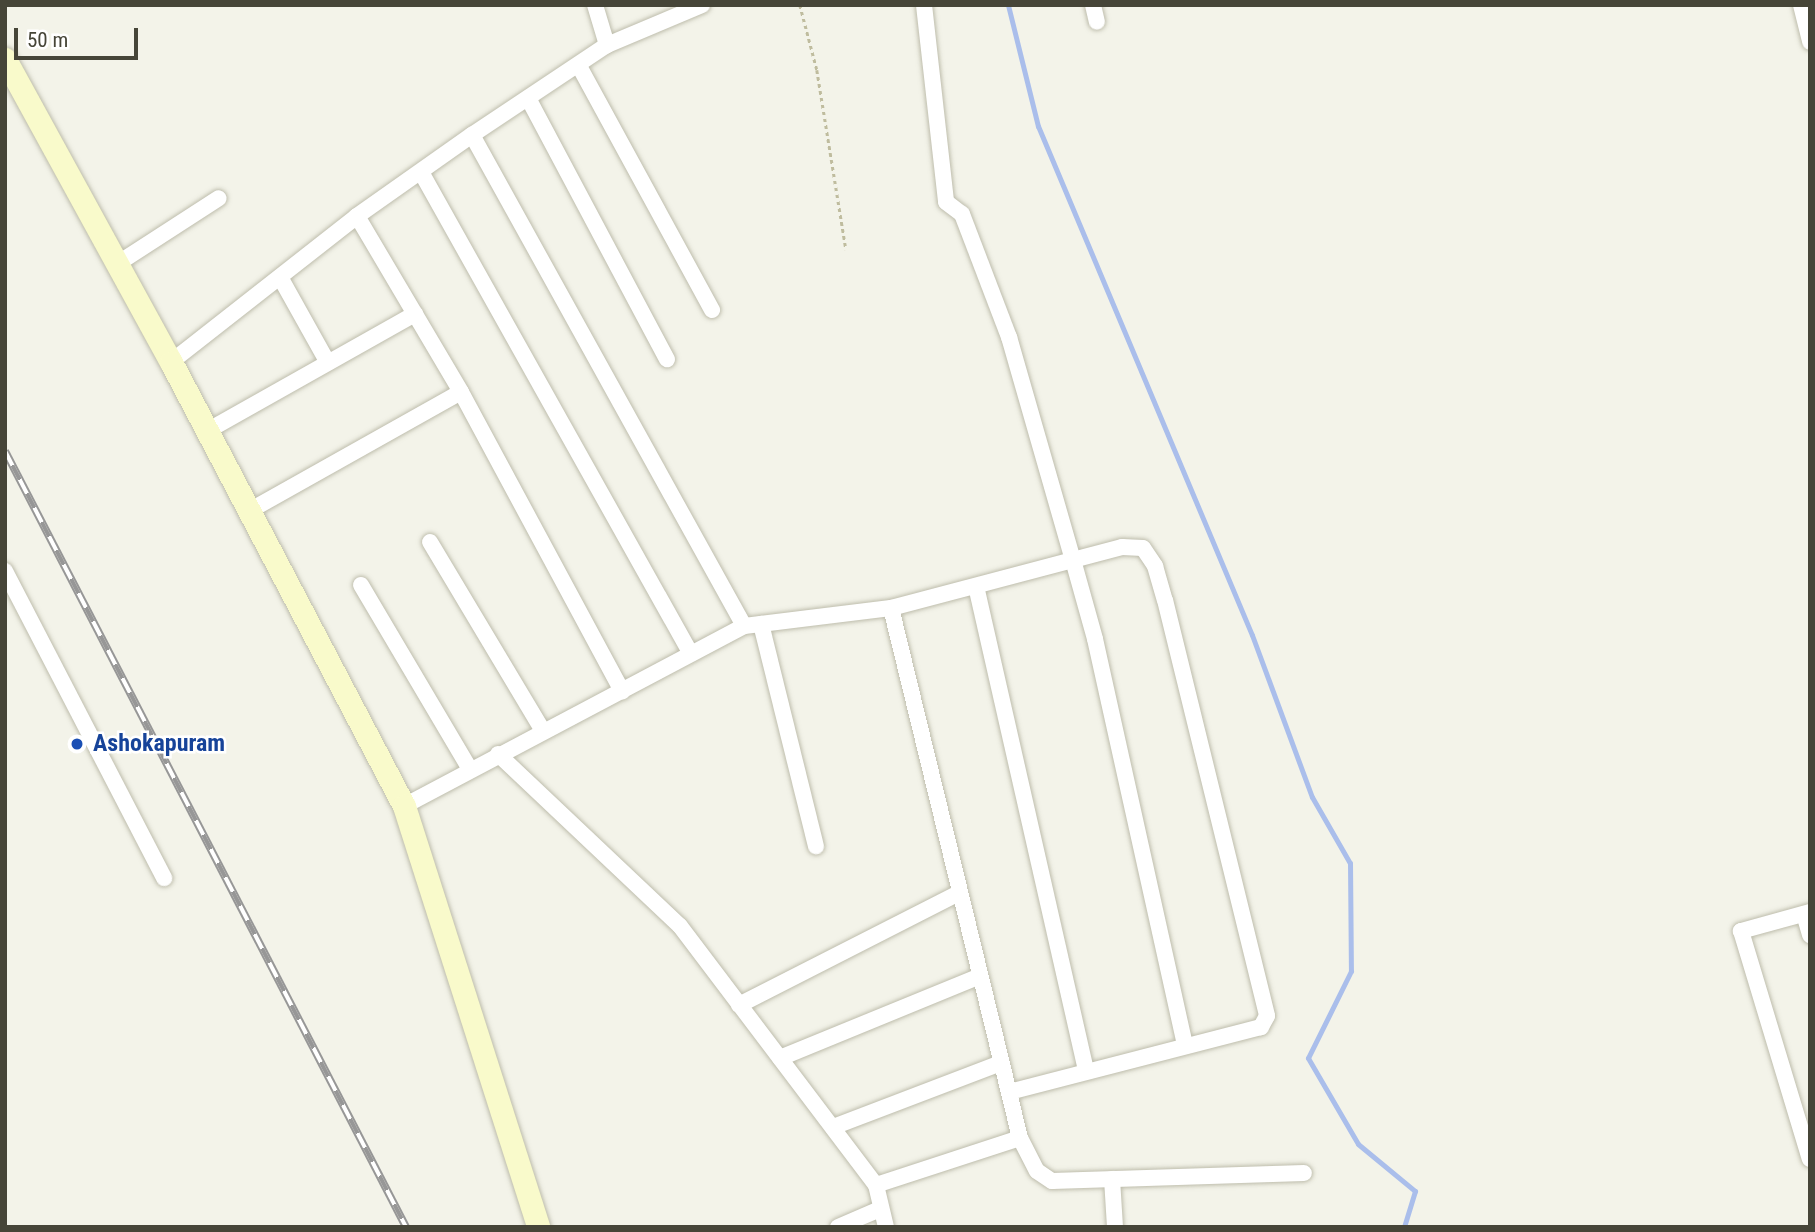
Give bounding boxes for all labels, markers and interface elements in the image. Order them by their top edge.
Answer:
scale bar [18,14,142,58]
text: 50 m [27,28,68,52]
place label: Ashokapuram [93,730,225,758]
marker: Ashokapuram [67,734,87,754]

